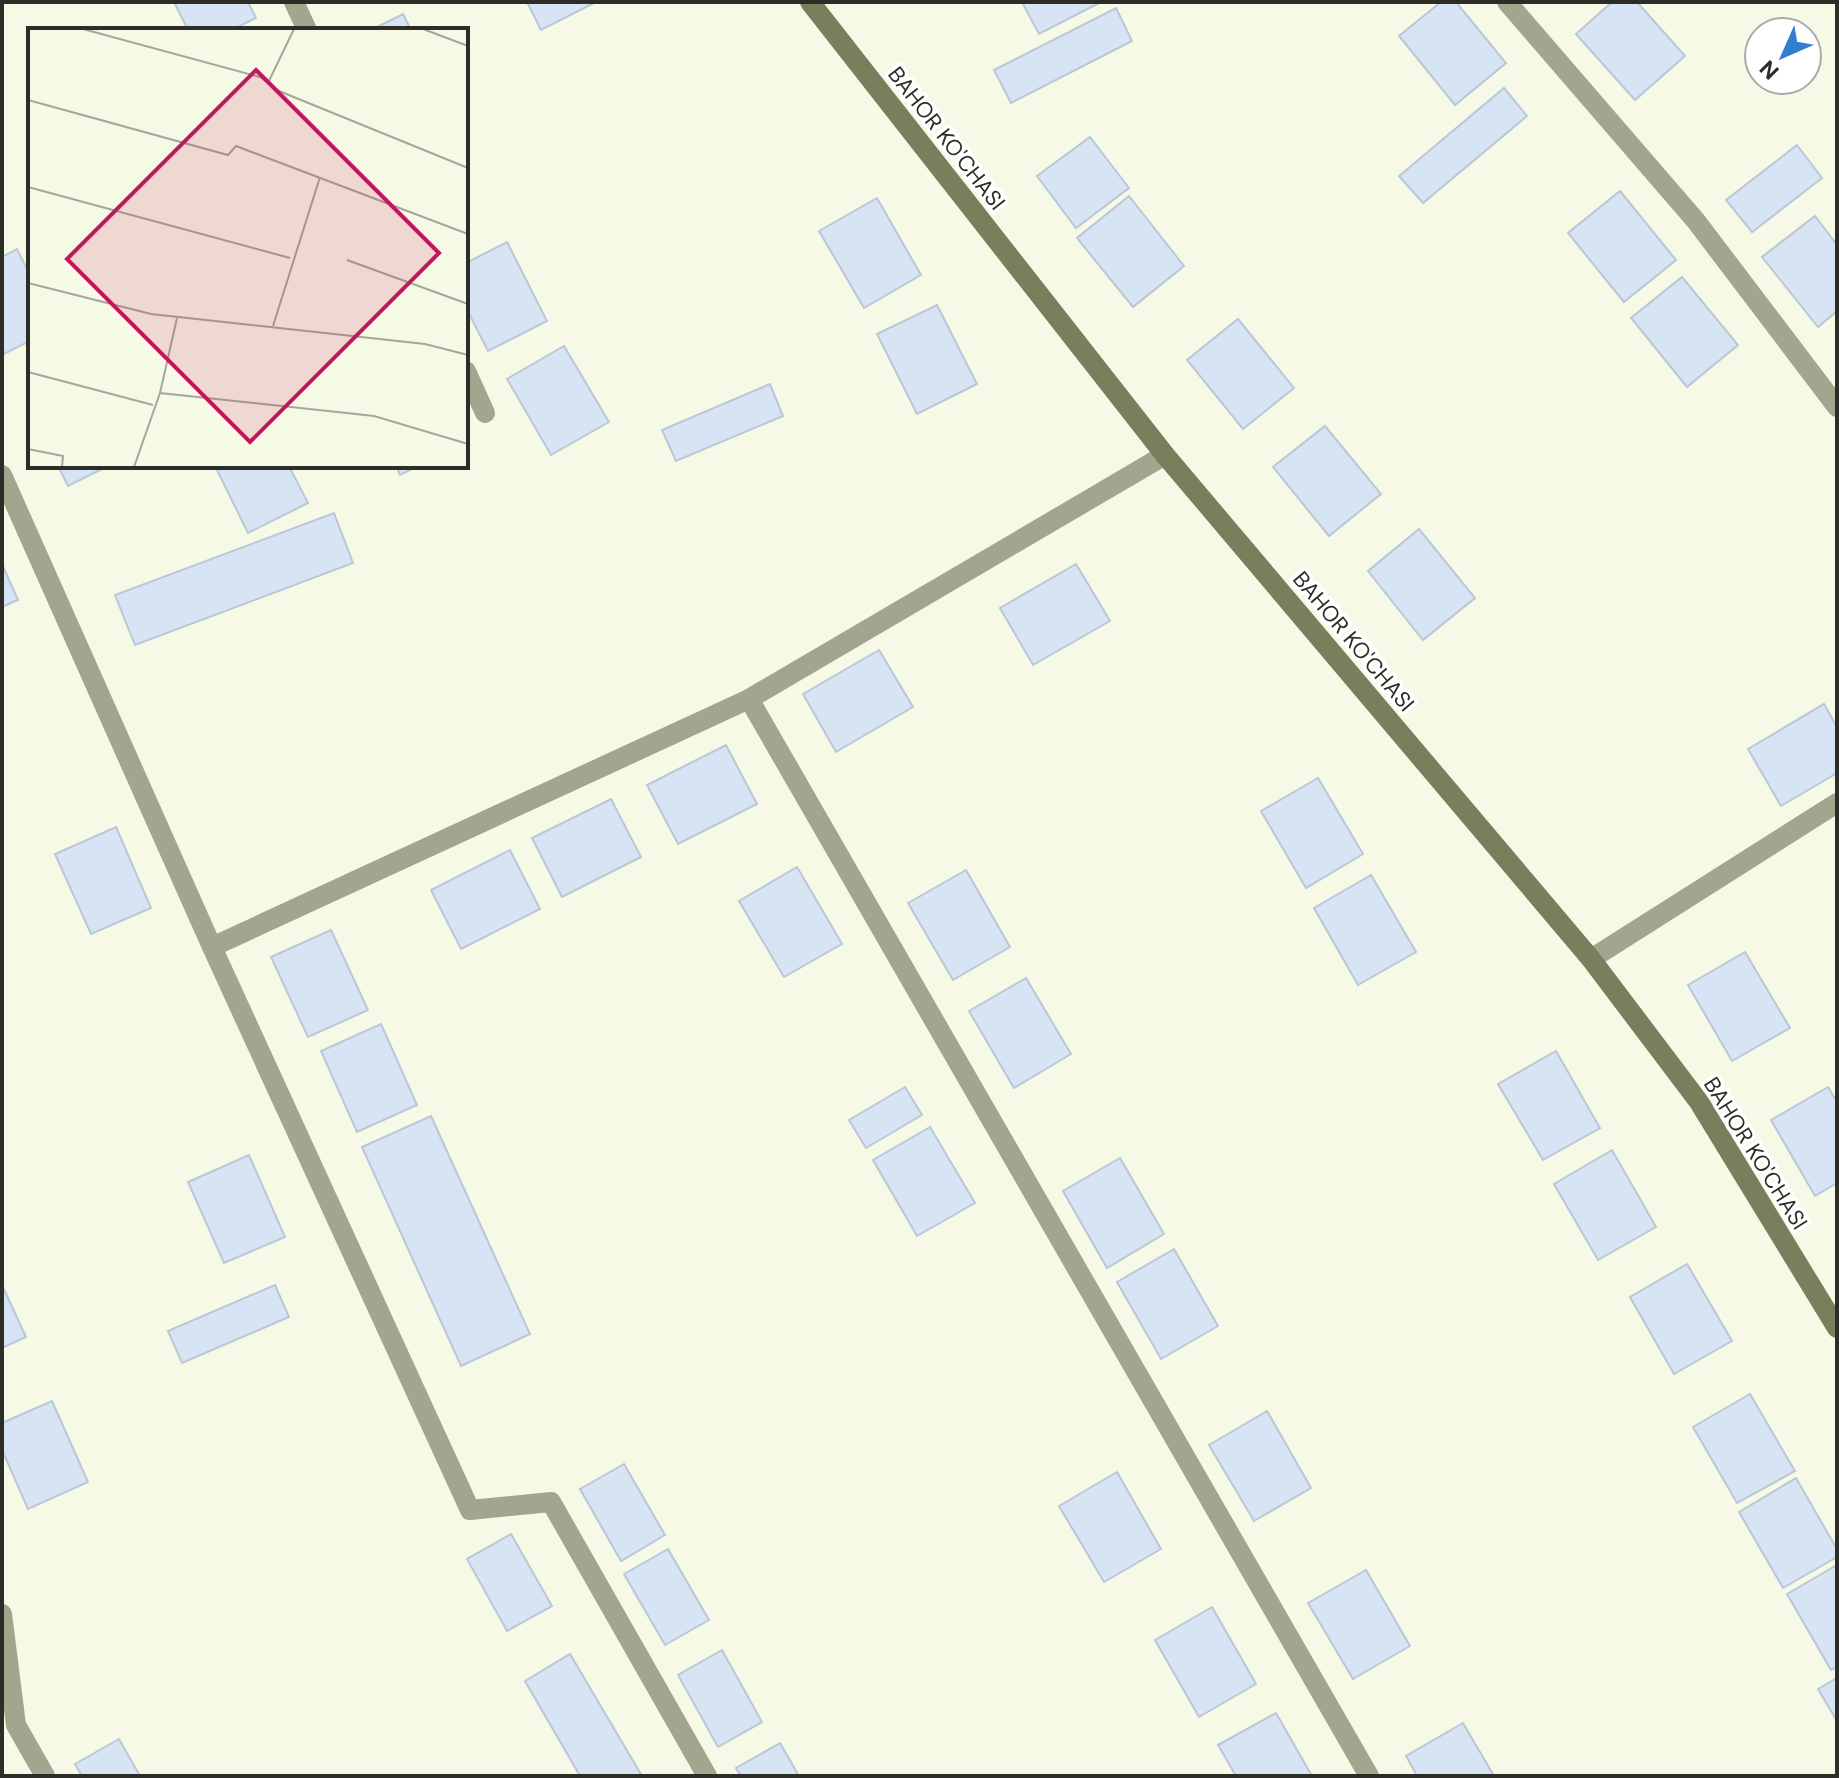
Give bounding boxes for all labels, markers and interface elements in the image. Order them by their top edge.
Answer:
north arrow [1743,16,1823,96]
inset map [28,28,468,468]
text: N [1753,54,1785,86]
street label: BAHOR KO'CHASI [882,61,1012,216]
street label: BAHOR KO'CHASI [1286,565,1421,717]
street label: BAHOR KO'CHASI [1697,1072,1814,1235]

